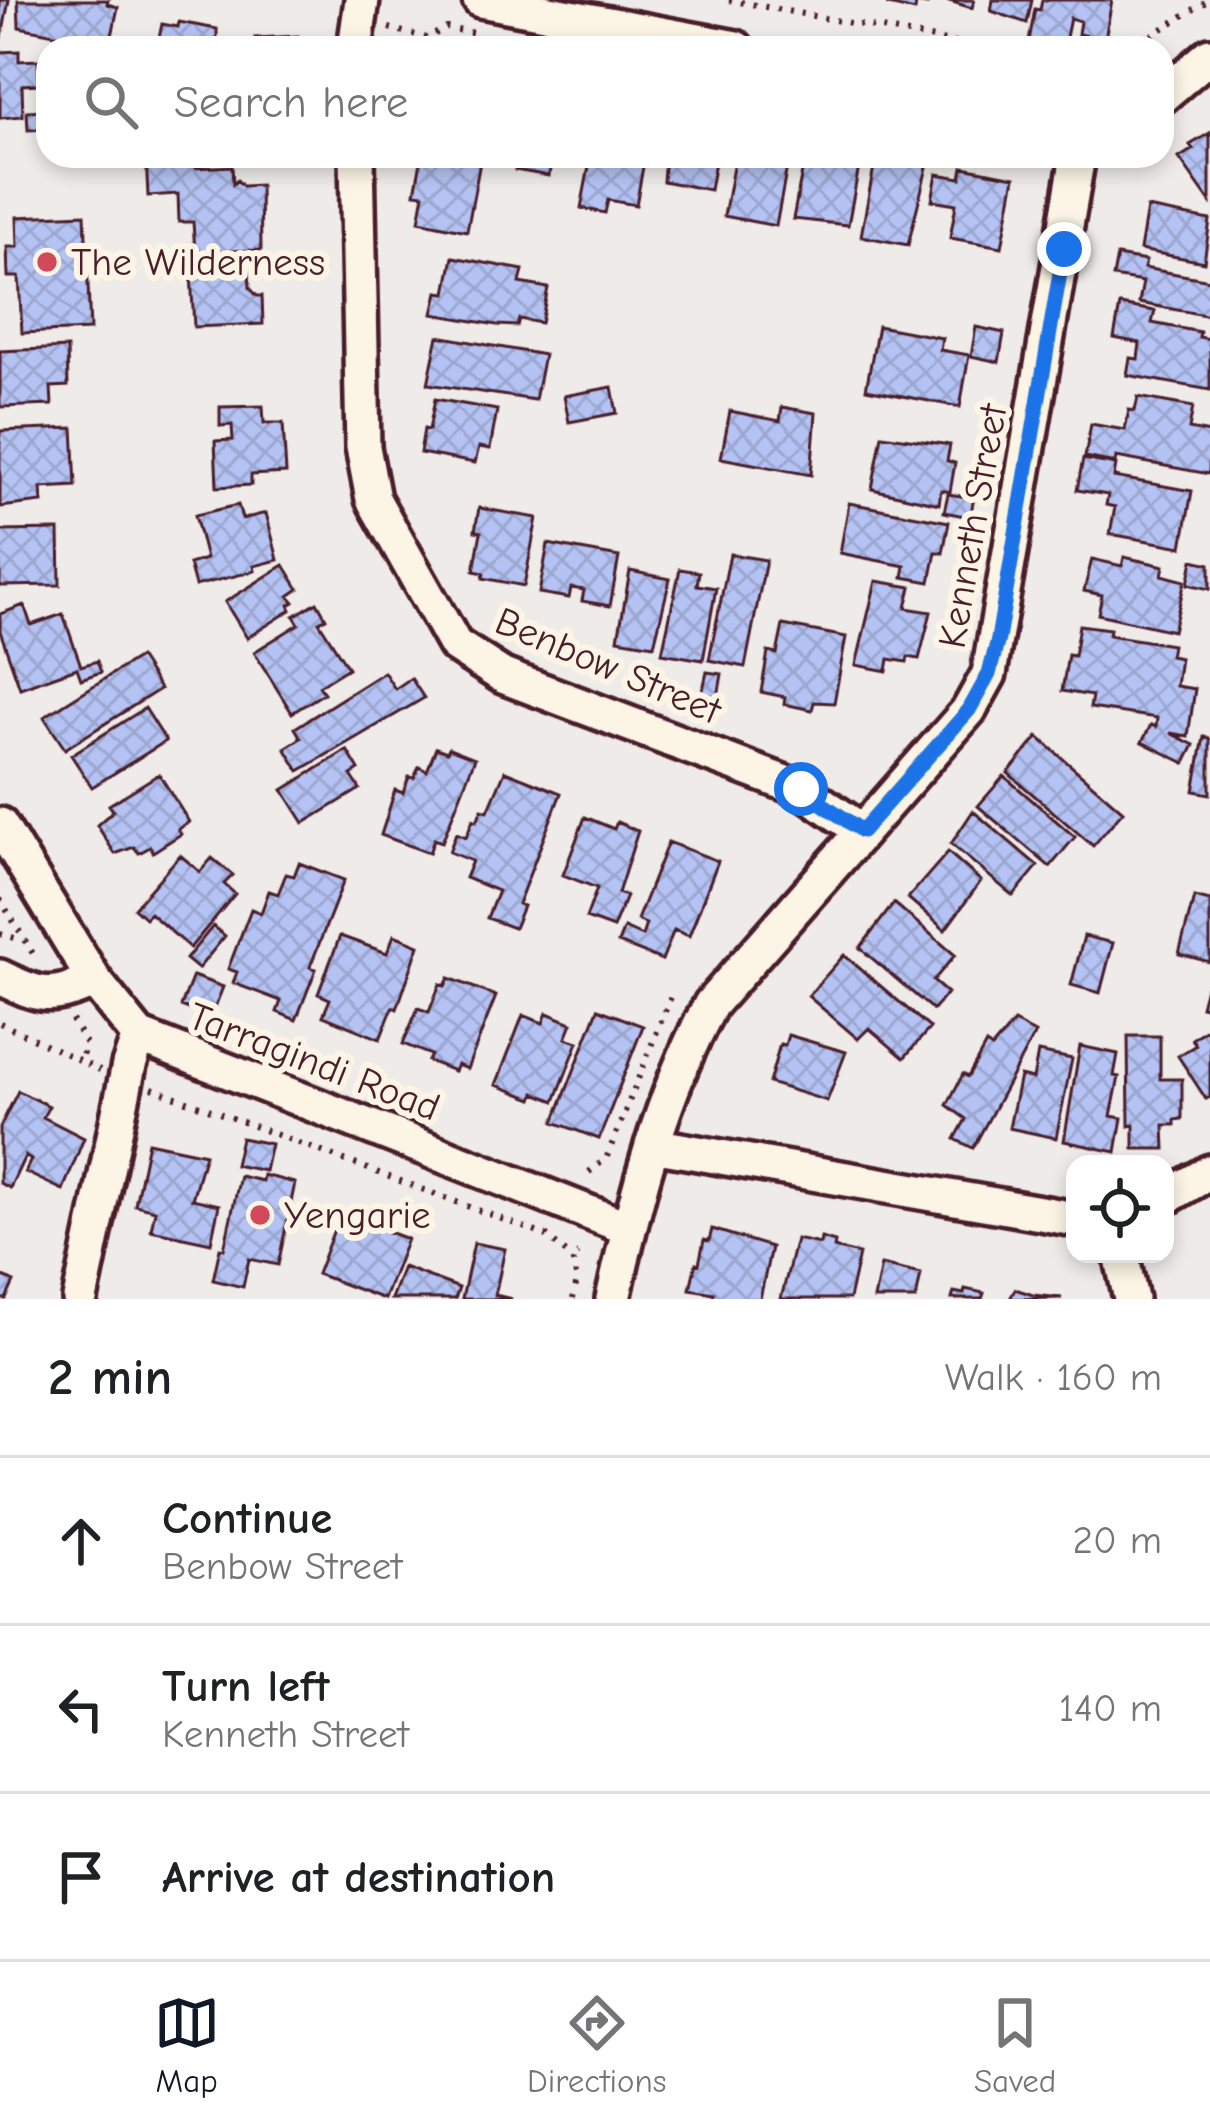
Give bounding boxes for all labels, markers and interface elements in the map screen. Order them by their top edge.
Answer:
search box [36,36,1174,168]
icon: search [78,69,144,135]
text: Search here [174,76,408,128]
route end [1037,222,1091,276]
place label: The Wilderness [71,240,325,285]
marker: The Wilderness [34,249,60,275]
street label: Kenneth Street [929,399,1017,651]
street label: Benbow Street [489,598,729,734]
route start [774,762,828,816]
street label: Tarragindi Road [182,994,446,1130]
map controls [1066,1155,1174,1263]
button: locate [1066,1155,1174,1263]
place label: Yengarie [284,1193,431,1238]
marker: Yengarie [247,1202,273,1228]
text: 2 min [48,1348,172,1407]
text: Walk · 160 m [945,1355,1162,1400]
text: Continue [162,1492,332,1544]
icon: ahead [48,1508,114,1574]
text: 20 m [1073,1518,1162,1563]
text: Benbow Street [162,1544,402,1589]
text: Turn left [162,1660,329,1712]
icon: left [48,1676,114,1742]
text: 140 m [1059,1686,1162,1731]
text: Kenneth Street [162,1712,409,1757]
icon: arrive [48,1844,114,1910]
text: Arrive at destination [162,1851,555,1903]
tab: Map [154,1990,220,2100]
tab: Directions [527,1990,667,2100]
tab: Saved [974,1990,1056,2100]

